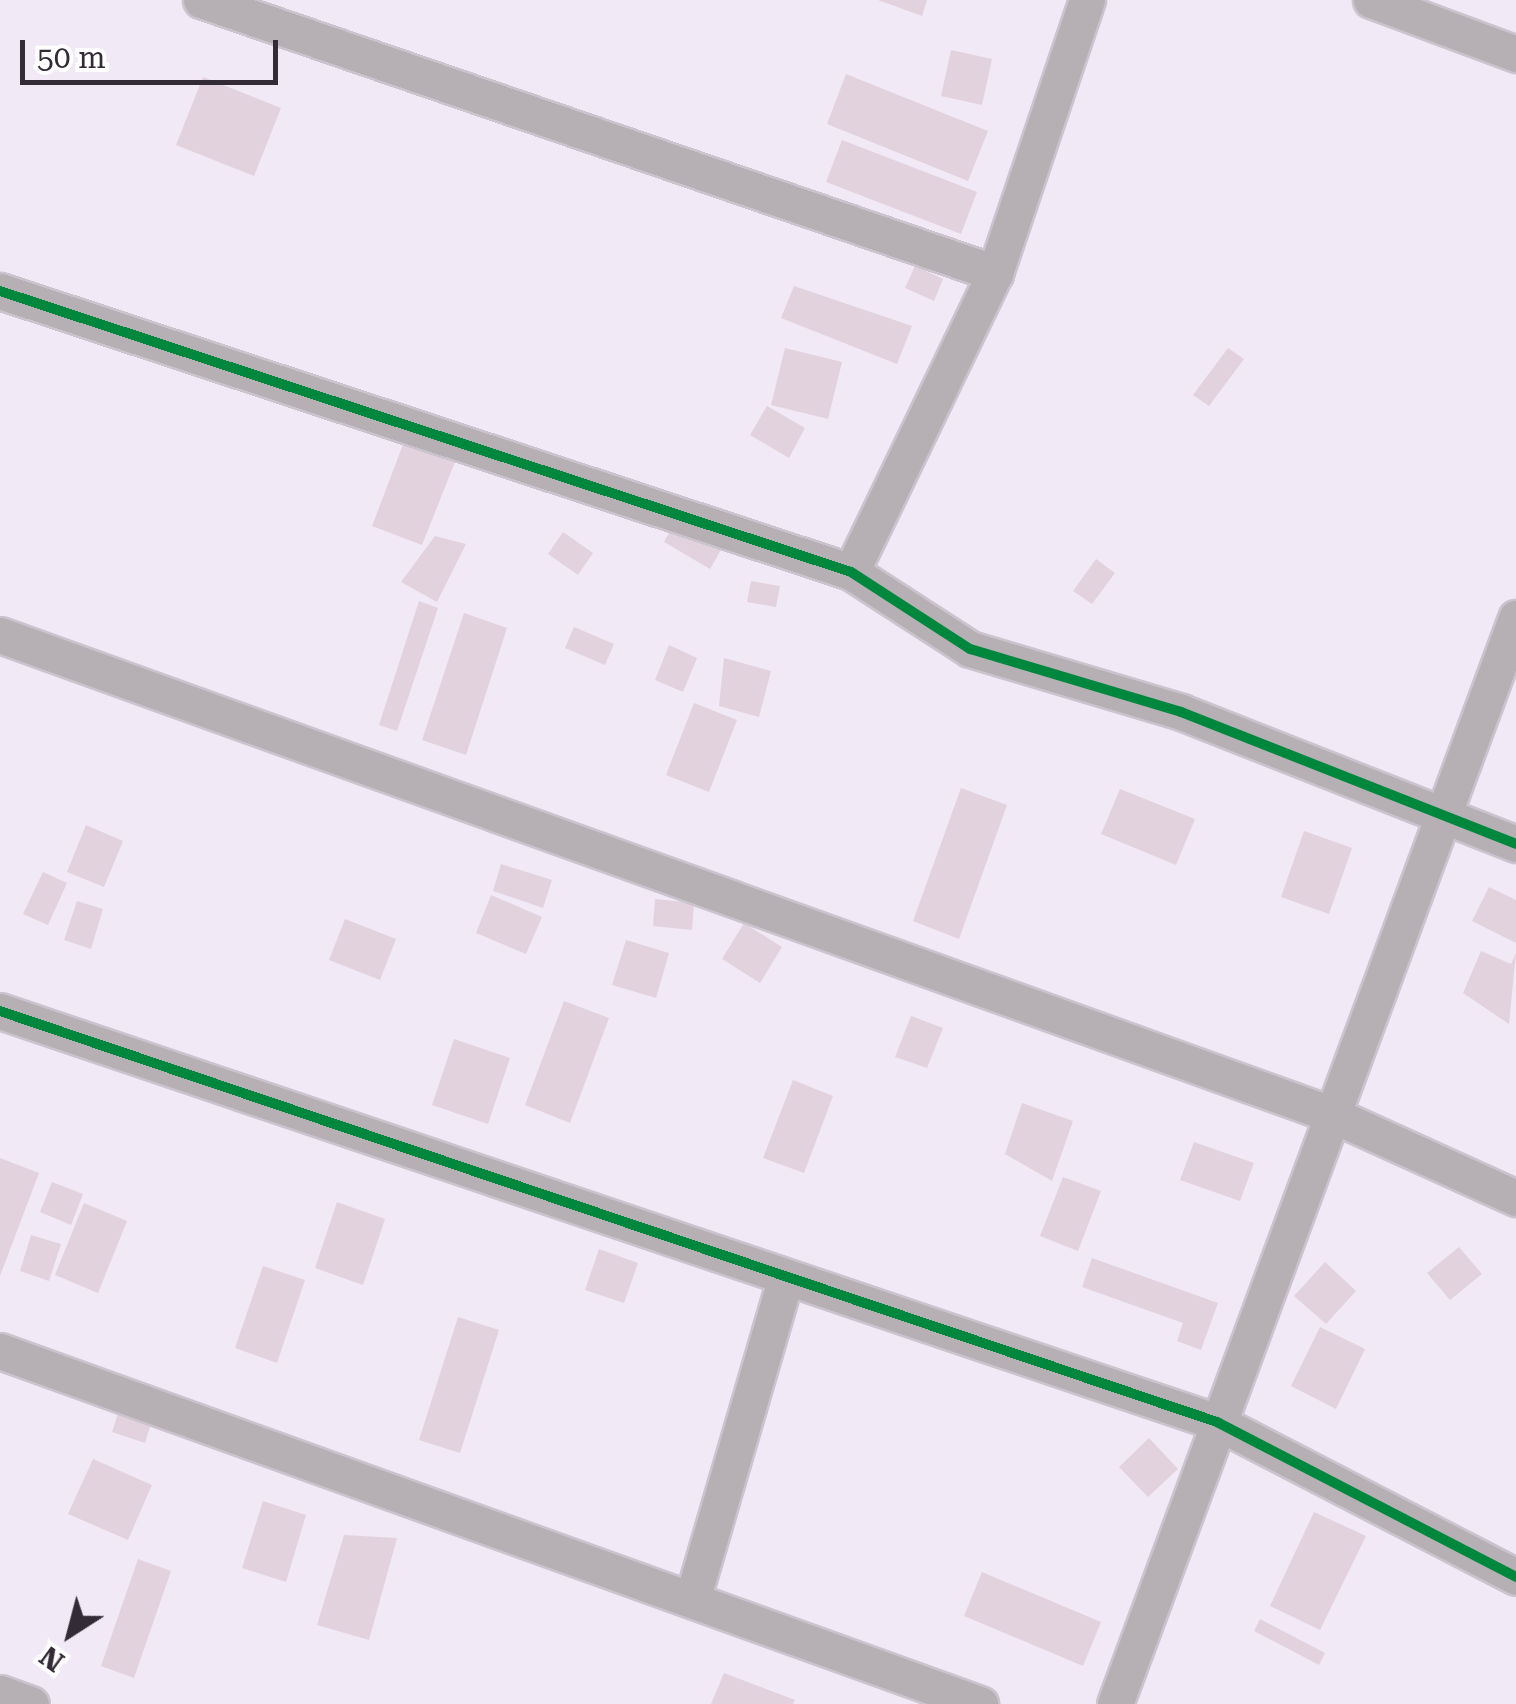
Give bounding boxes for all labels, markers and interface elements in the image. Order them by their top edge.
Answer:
scale bar [25,20,282,82]
text: 50 m [37,40,106,75]
north arrow [20,1584,120,1684]
text: N [34,1639,70,1678]

